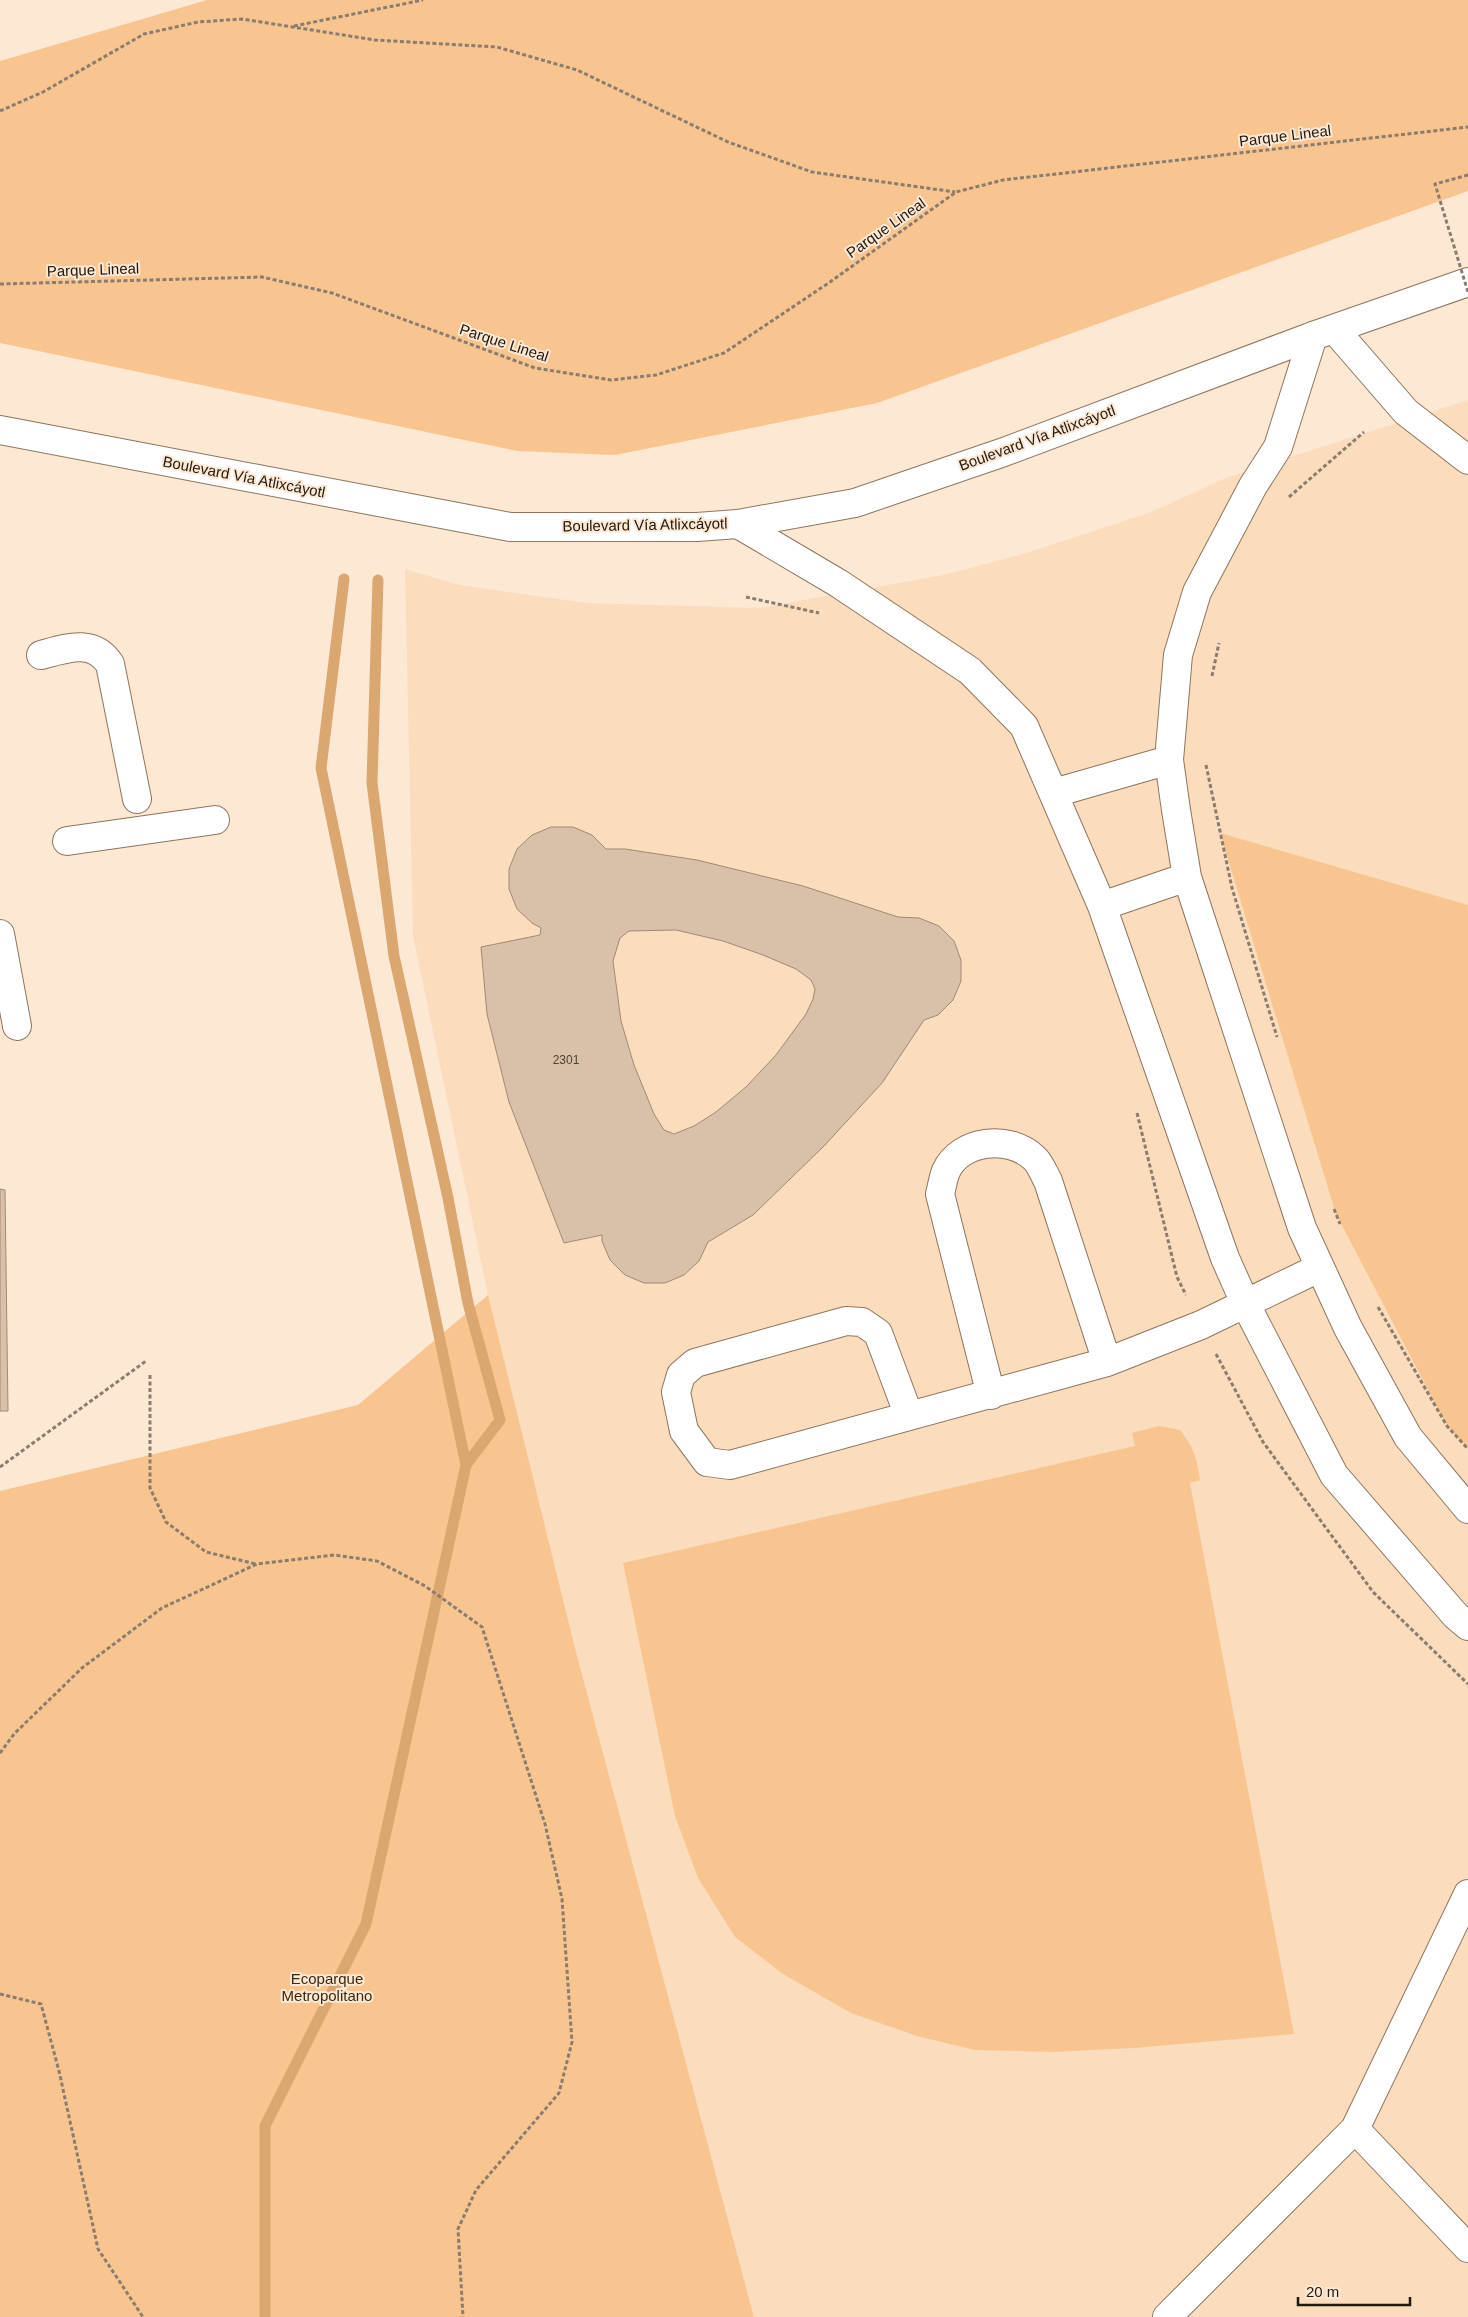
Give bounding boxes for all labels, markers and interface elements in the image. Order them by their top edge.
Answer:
street label: Parque Lineal [1238,121,1332,150]
street label: Parque Lineal [843,194,929,261]
street label: Parque Lineal [46,259,140,280]
street label: Parque Lineal [458,320,551,365]
street label: Boulevard Vía Atlixcáyotl [956,401,1117,474]
street label: Boulevard Vía Atlixcáyotl [161,452,327,501]
street label: Boulevard Vía Atlixcáyotl [562,515,728,534]
house number: 2301 [553,1053,580,1067]
park label: Ecoparque Metropolitano [282,1970,372,2004]
scale bar [1298,2274,1410,2306]
text: 20 m [1306,2283,1339,2300]

